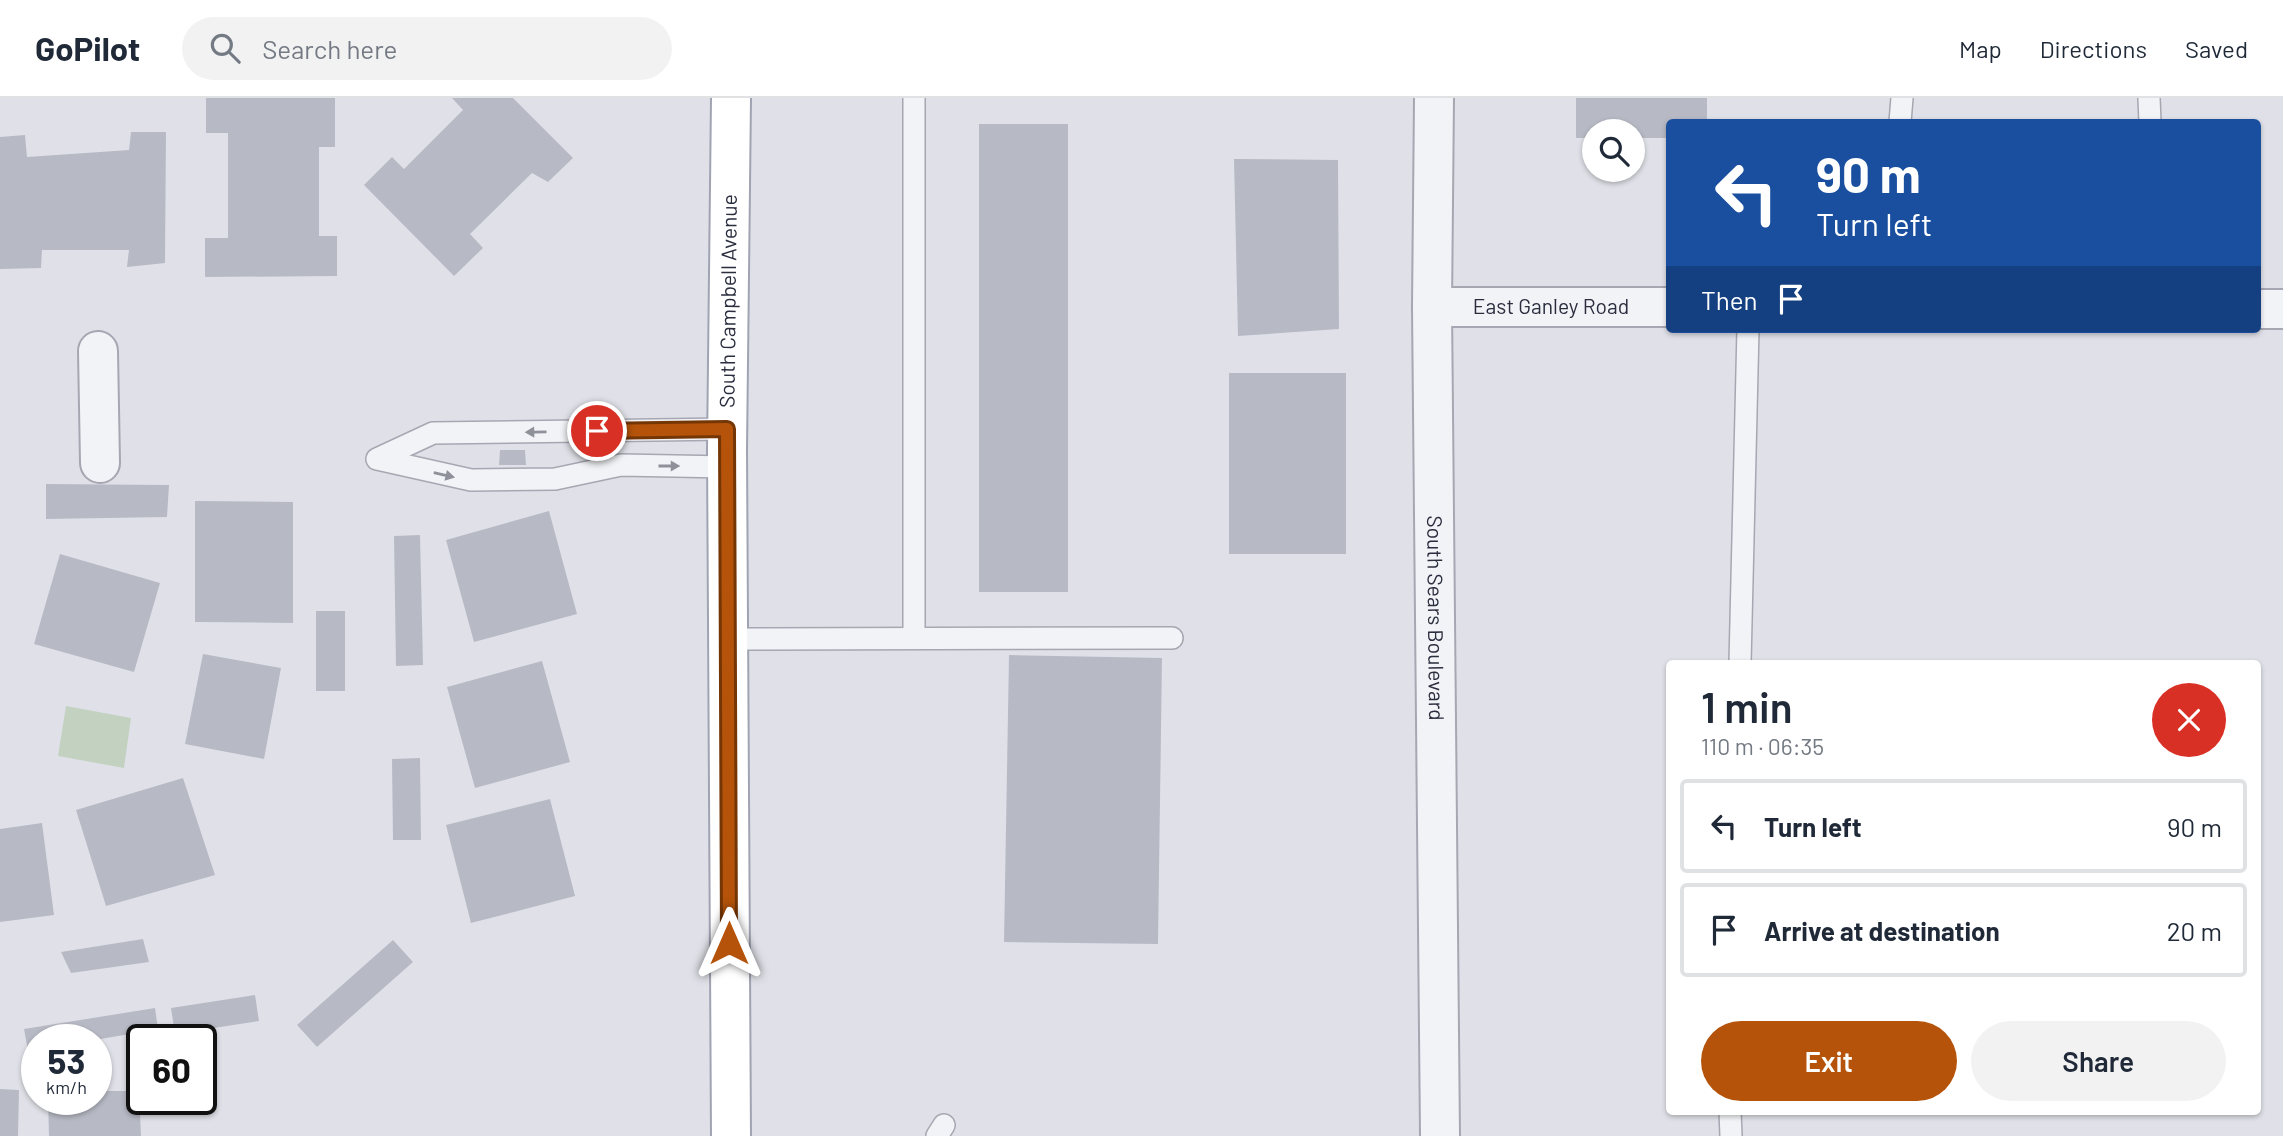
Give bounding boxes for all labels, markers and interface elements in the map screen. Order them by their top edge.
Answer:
search box [182,17,672,80]
text: GoPilot [35,28,140,68]
icon: search [206,29,244,67]
text: Search here [262,33,397,64]
text: Map [1959,34,2002,63]
text: Directions [2040,34,2147,63]
text: Saved [2185,34,2248,63]
map controls [1582,119,1645,182]
button: search [1582,119,1645,182]
text: 90 m [1816,144,1921,203]
icon: left [1701,147,1792,238]
street label: South Campbell Avenue [713,194,741,408]
text: Turn left [1816,204,1933,242]
icon: arrive [1772,280,1810,318]
text: Then [1701,284,1758,315]
street label: East Ganley Road [1473,293,1629,318]
pin [567,401,627,461]
icon: arrive [578,412,616,450]
one-way arrow [525,426,547,438]
one-way arrow [659,460,681,472]
one-way arrow [433,469,455,480]
street label: South Sears Boulevard [1423,515,1450,721]
text: 1 min [1701,681,1793,731]
button: close [2152,683,2226,757]
text: 110 m · 06:35 [1701,732,1824,760]
icon: left [1705,807,1743,845]
text: Turn left [1764,811,1862,842]
text: 90 m [2167,811,2222,842]
position arrow [692,906,766,980]
icon: arrive [1705,911,1743,949]
text: Arrive at destination [1764,915,2000,946]
text: 20 m [2167,915,2222,946]
button: Exit [1701,1021,1957,1101]
button: Share [1971,1021,2226,1101]
speed limit sign: 60 [126,1024,217,1115]
text: 53 [48,1039,85,1081]
text: km/h [46,1076,87,1098]

